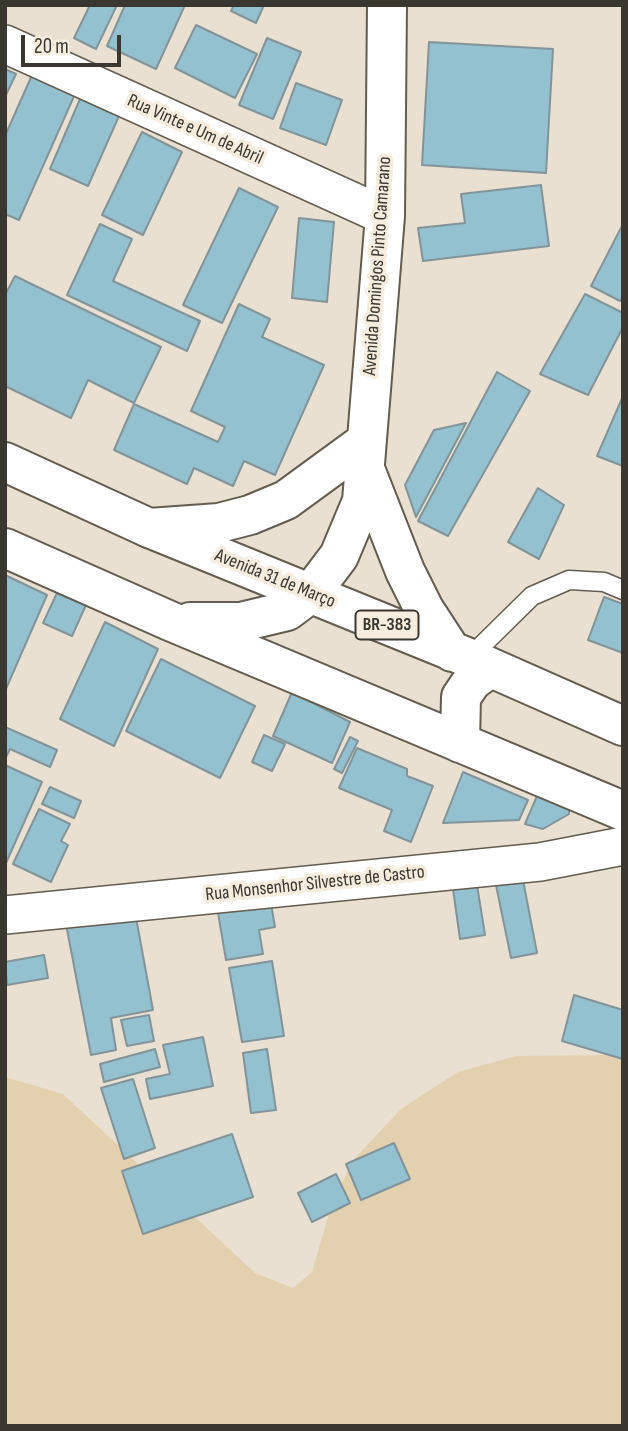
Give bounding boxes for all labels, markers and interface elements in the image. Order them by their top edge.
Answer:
scale bar [24,21,124,65]
text: 20 m [34,34,69,59]
street label: Rua Vinte e Um de Abril [124,90,266,170]
street label: Avenida Domingos Pinto Camarano [359,156,397,376]
street label: Avenida 31 de Março [211,544,339,614]
road number: BR-383 [356,610,418,640]
street label: Rua Monsenhor Silvestre de Castro [204,861,426,907]

